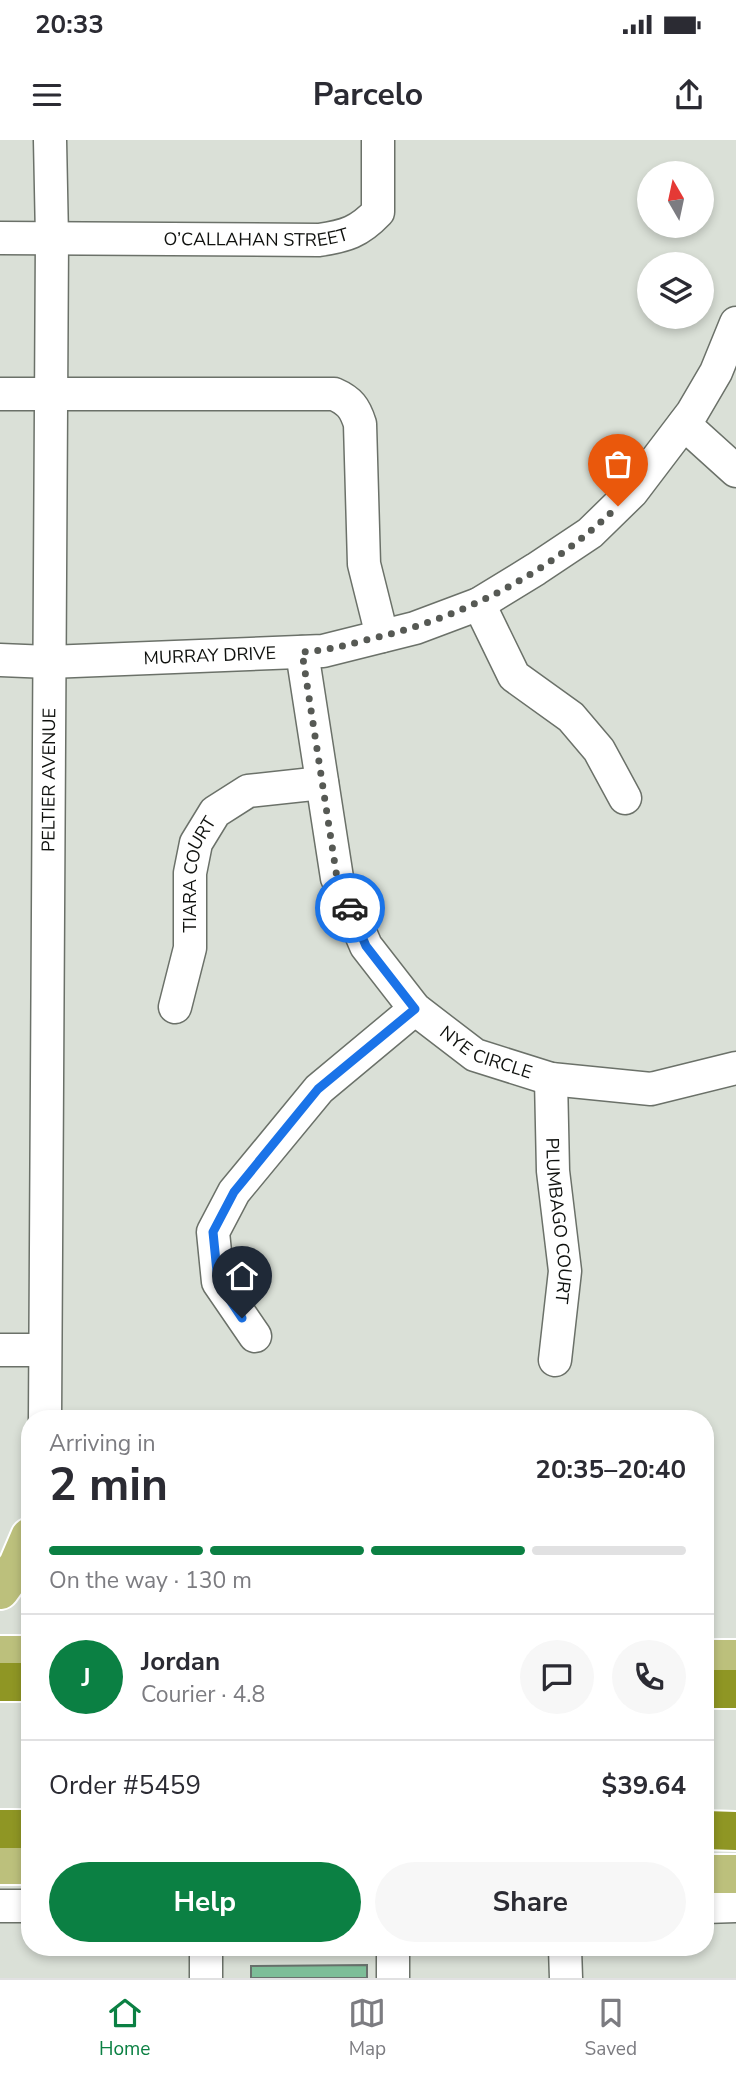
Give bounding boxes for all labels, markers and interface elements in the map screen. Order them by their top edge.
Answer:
text: 20:33 [35,7,104,42]
text: Parcelo [313,73,423,116]
icon: menu [28,76,66,114]
icon: share [670,76,708,114]
north arrow [637,161,714,238]
map controls [637,161,714,329]
street label: O’CALLAHAN STREET [163,222,352,252]
button: layers [637,252,714,329]
pin [588,434,648,506]
icon: bag [599,445,637,483]
street label: MURRAY DRIVE [143,641,277,670]
street label: PELTIER AVENUE [36,708,61,852]
street label: TIARA COURT [178,812,222,933]
courier [315,873,385,943]
icon: car [331,889,369,927]
street label: NYE CIRCLE [435,1020,535,1084]
street label: PLUMBAGO COURT [540,1137,577,1305]
pin [212,1246,272,1318]
icon: home [223,1257,261,1295]
text: Arriving in [49,1428,156,1459]
text: 20:35–20:40 [535,1452,686,1487]
text: 2 min [49,1453,168,1516]
text: On the way · 130 m [49,1565,252,1596]
button: chat [520,1640,594,1714]
button: phone [612,1640,686,1714]
text: Jordan [141,1644,220,1679]
text: J [81,1660,91,1695]
text: Courier · 4.8 [141,1679,265,1710]
text: Order #5459 [49,1768,201,1803]
text: $39.64 [602,1768,686,1803]
button: Help [49,1862,361,1942]
button: Share [375,1862,686,1942]
tab: Home [99,1994,150,2062]
tab: Map [348,1994,386,2062]
tab: Saved [584,1994,637,2062]

